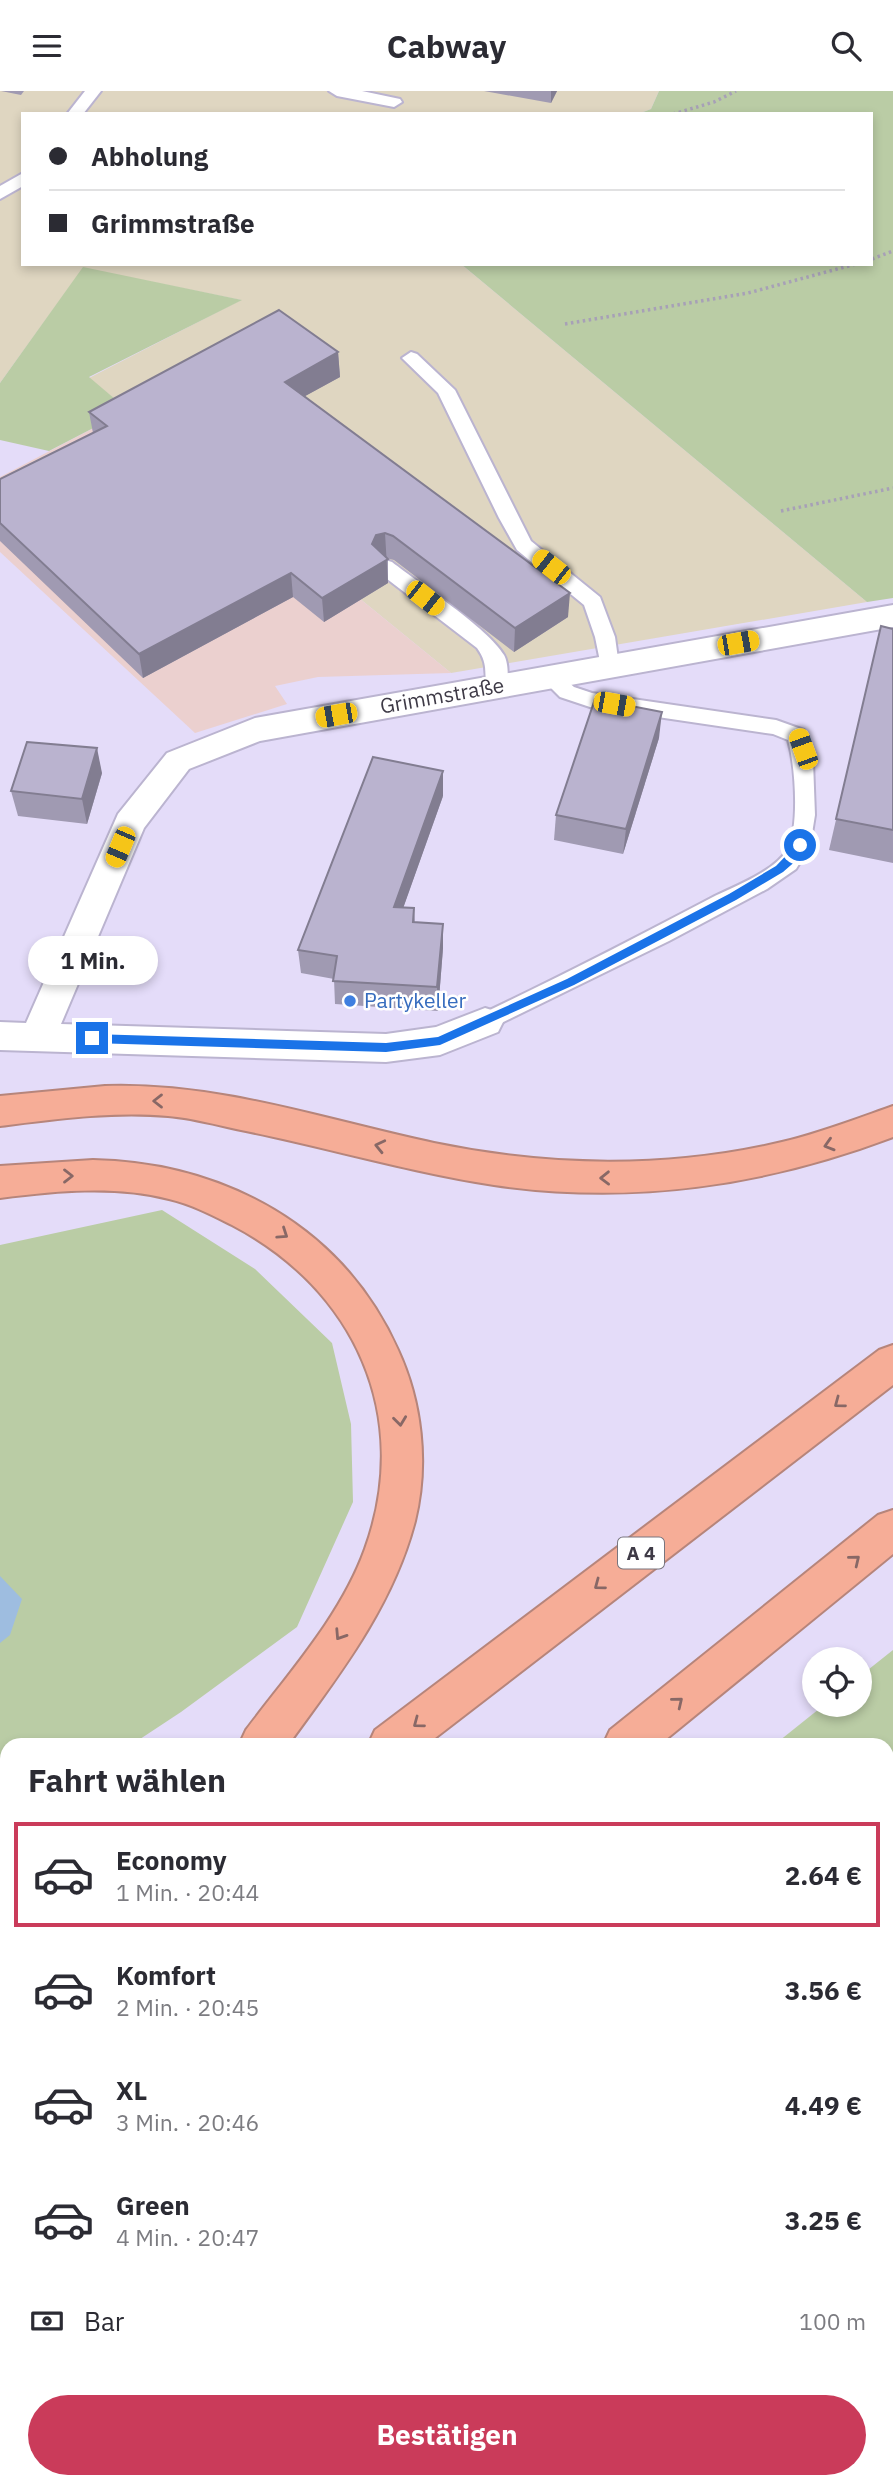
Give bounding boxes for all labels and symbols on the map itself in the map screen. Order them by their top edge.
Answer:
car [528,546,575,588]
car [402,577,449,619]
car [716,629,761,657]
street label: Grimmstraße [378,670,506,720]
car [592,690,637,718]
car [314,701,359,729]
car [786,726,821,772]
car [103,824,138,870]
route start [784,829,816,861]
callout: 1 Min. [27,937,157,985]
place label: Partykeller [364,986,466,1014]
marker: Partykeller [342,993,358,1009]
route end [76,1022,108,1054]
one-way arrow [152,1093,162,1109]
one-way arrow [823,1136,835,1151]
one-way arrow [375,1140,387,1154]
one-way arrow [63,1168,74,1184]
one-way arrow [599,1170,610,1185]
one-way arrow [276,1226,289,1239]
one-way arrow [834,1395,846,1407]
one-way arrow [392,1416,407,1427]
road number: A 4 [618,1537,664,1569]
one-way arrow [848,1555,860,1568]
one-way arrow [594,1577,607,1590]
one-way arrow [335,1627,348,1640]
one-way arrow [669,1698,682,1710]
one-way arrow [413,1715,426,1728]

